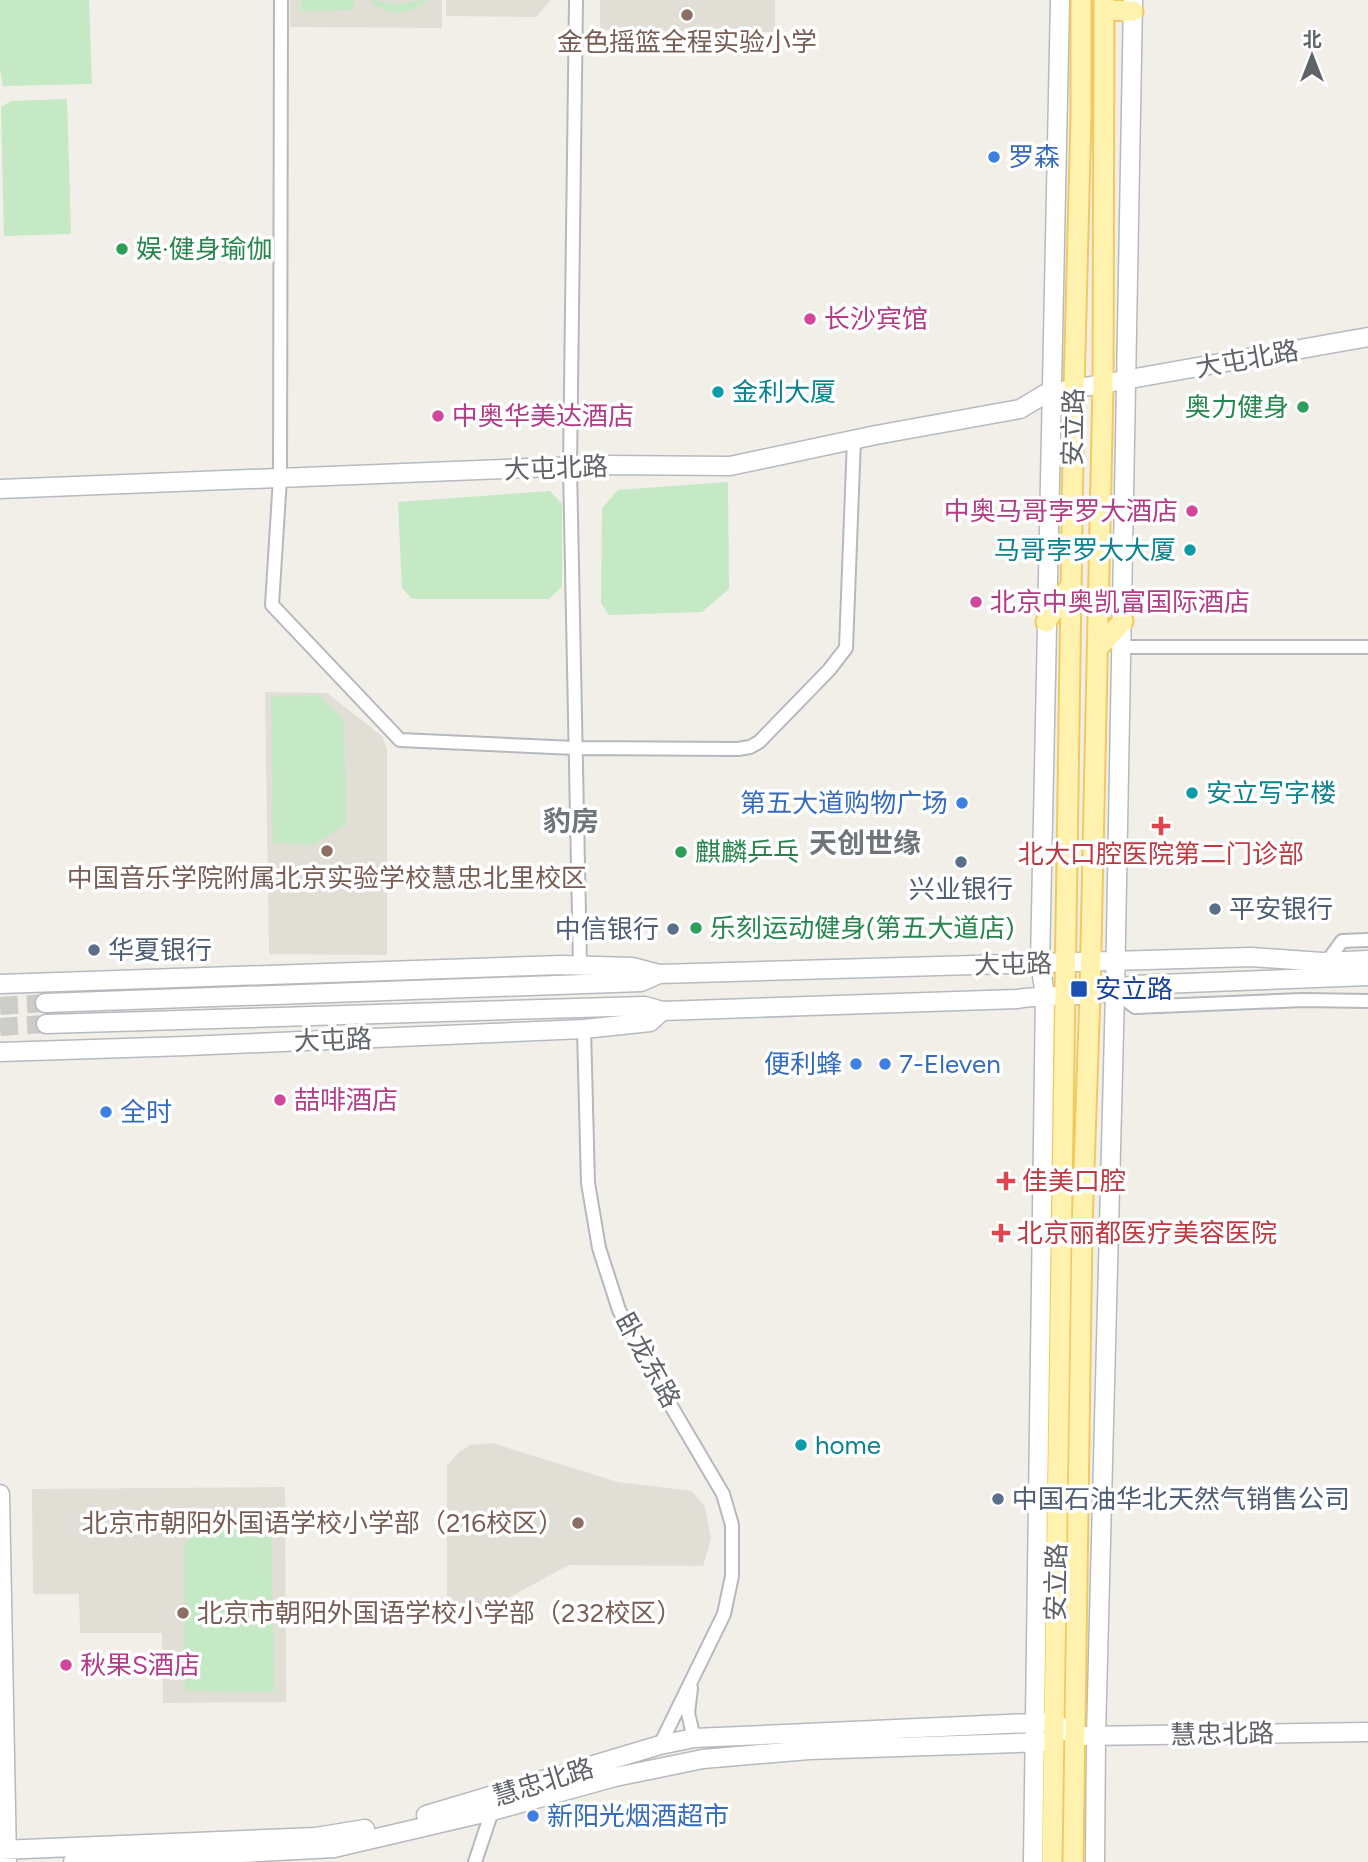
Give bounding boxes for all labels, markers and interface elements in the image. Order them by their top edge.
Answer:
marker: 金色摇篮全程实验小学 [679,7,695,23]
north arrow [1277,21,1347,91]
place label: 金色摇篮全程实验小学 [557,26,817,58]
text: 北 [1302,28,1322,51]
place label: 罗森 [1008,141,1060,173]
marker: 罗森 [986,149,1002,165]
place label: 娱·健身瑜伽 [136,233,273,265]
marker: 娱·健身瑜伽 [114,241,130,257]
place label: 长沙宾馆 [824,303,928,335]
marker: 长沙宾馆 [802,311,818,327]
street label: 大屯北路 [1193,334,1301,384]
place label: 金利大厦 [732,376,836,408]
marker: 金利大厦 [710,384,726,400]
street label: 安立路 [1056,388,1090,466]
place label: 奥力健身 [1185,391,1289,423]
marker: 奥力健身 [1295,399,1311,415]
place label: 中奥华美达酒店 [452,400,634,432]
marker: 中奥华美达酒店 [430,408,446,424]
street label: 大屯北路 [503,450,609,486]
place label: 中奥马哥孛罗大酒店 [944,495,1178,527]
marker: 中奥马哥孛罗大酒店 [1184,503,1200,519]
place label: 马哥孛罗大大厦 [994,534,1176,566]
marker: 马哥孛罗大大厦 [1182,542,1198,558]
place label: 北京中奥凯富国际酒店 [990,586,1250,618]
marker: 北京中奥凯富国际酒店 [968,594,984,610]
place label: 安立写字楼 [1206,777,1336,809]
marker: 安立写字楼 [1184,785,1200,801]
place label: 第五大道购物广场 [740,787,948,819]
marker: 第五大道购物广场 [954,795,970,811]
district label: 豹房 [543,804,599,838]
marker: 北大口腔医院第二门诊部 [1151,816,1171,836]
district label: 天创世缘 [809,826,921,860]
place label: 麒麟乒乓 [695,836,799,868]
place label: 北大口腔医院第二门诊部 [1018,838,1304,870]
marker: 中国音乐学院附属北京实验学校慧忠北里校区 [319,843,335,859]
marker: 麒麟乒乓 [673,844,689,860]
marker: 兴业银行 [953,854,969,870]
place label: 中国音乐学院附属北京实验学校慧忠北里校区 [67,862,587,894]
place label: 兴业银行 [909,873,1013,905]
place label: 平安银行 [1229,893,1333,925]
marker: 平安银行 [1207,901,1223,917]
place label: 乐刻运动健身(第五大道店) [710,912,1014,944]
place label: 中信银行 [555,913,659,945]
marker: 乐刻运动健身(第五大道店) [688,920,704,936]
marker: 中信银行 [665,921,681,937]
place label: 华夏银行 [108,934,212,966]
marker: 华夏银行 [86,942,102,958]
street label: 大屯路 [974,947,1052,981]
place label: 安立路 [1095,973,1173,1005]
marker: 安立路 [1069,979,1089,999]
street label: 大屯路 [293,1023,373,1057]
place label: 便利蜂 [764,1048,842,1080]
place label: 7-Eleven [899,1048,1001,1080]
marker: 便利蜂 [848,1056,864,1072]
marker: 7-Eleven [877,1056,893,1072]
place label: 喆啡酒店 [294,1084,398,1116]
marker: 喆啡酒店 [272,1092,288,1108]
place label: 全时 [120,1096,172,1128]
marker: 全时 [98,1104,114,1120]
place label: 佳美口腔 [1022,1165,1126,1197]
marker: 佳美口腔 [996,1171,1016,1191]
place label: 北京丽都医疗美容医院 [1017,1217,1277,1249]
marker: 北京丽都医疗美容医院 [991,1223,1011,1243]
street label: 卧龙东路 [609,1307,687,1413]
place label: home [815,1429,881,1461]
marker: home [793,1437,809,1453]
place label: 中国石油华北天然气销售公司 [1012,1483,1350,1515]
marker: 中国石油华北天然气销售公司 [990,1491,1006,1507]
place label: 北京市朝阳外国语学校小学部（216校区） [82,1507,564,1539]
marker: 北京市朝阳外国语学校小学部（216校区） [570,1515,586,1531]
street label: 安立路 [1039,1543,1073,1621]
place label: 北京市朝阳外国语学校小学部（232校区） [197,1597,682,1629]
marker: 北京市朝阳外国语学校小学部（232校区） [175,1605,191,1621]
place label: 秋果S酒店 [80,1649,200,1681]
marker: 秋果S酒店 [58,1657,74,1673]
street label: 慧忠北路 [1170,1717,1274,1751]
street label: 慧忠北路 [489,1751,597,1813]
place label: 新阳光烟酒超市 [547,1800,729,1832]
marker: 新阳光烟酒超市 [525,1808,541,1824]

